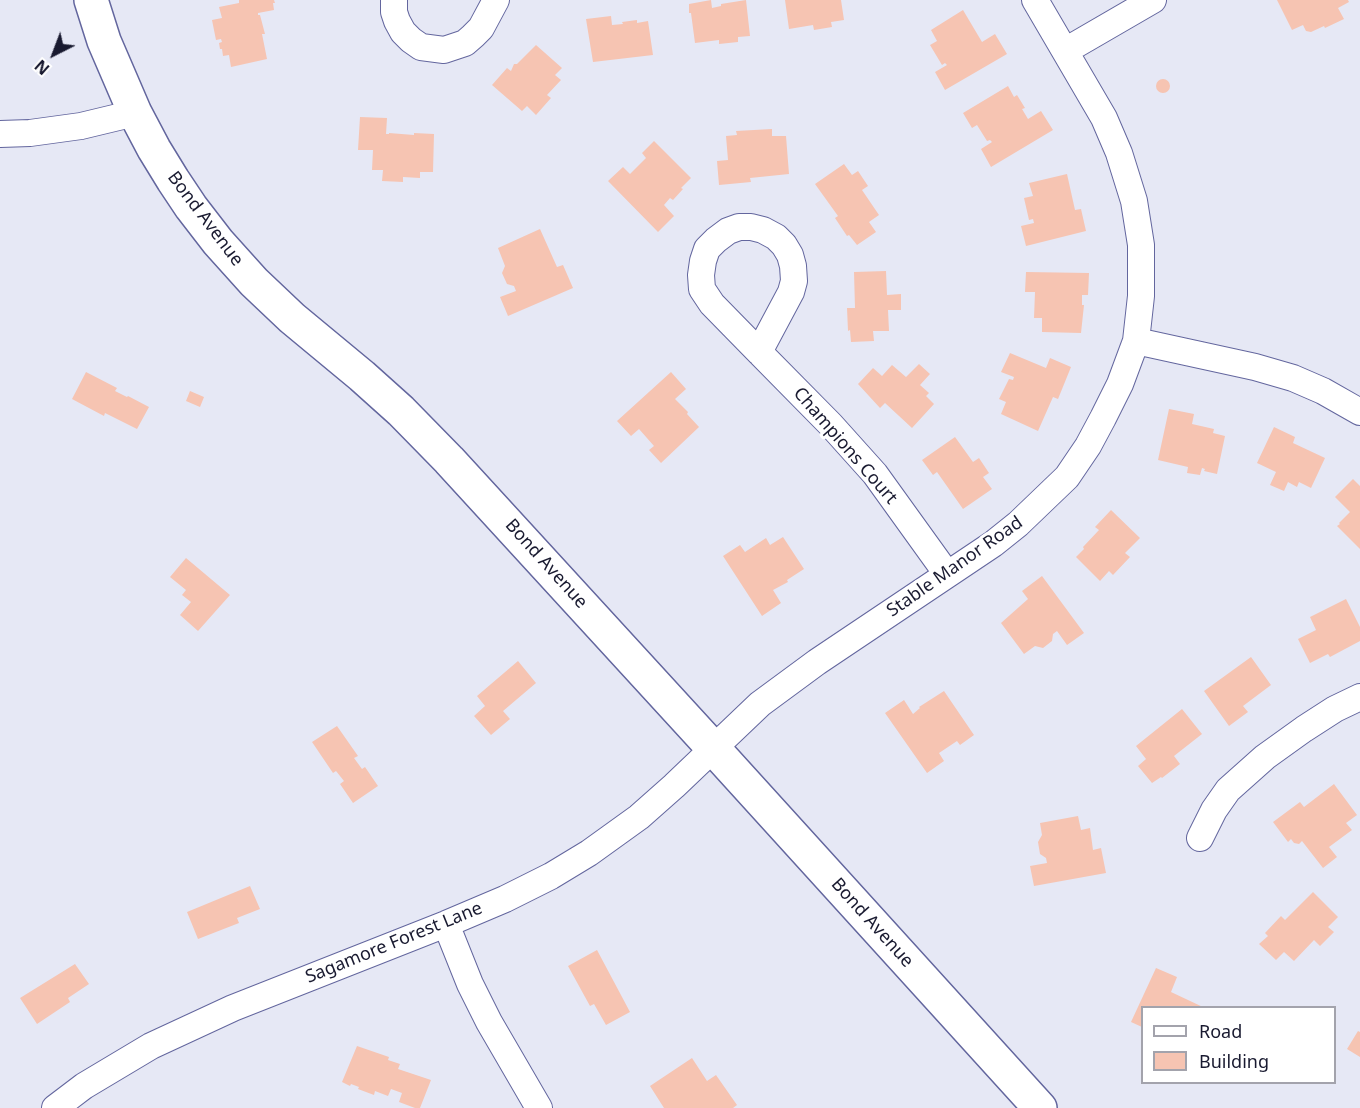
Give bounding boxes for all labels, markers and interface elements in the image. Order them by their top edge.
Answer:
north arrow [24,24,84,84]
text: N [30,55,54,80]
street label: Bond Avenue [162,168,248,270]
street label: Champions Court [788,383,902,509]
street label: Stable Manor Road [883,512,1027,622]
street label: Bond Avenue [500,515,592,613]
street label: Bond Avenue [826,874,918,972]
street label: Sagamore Forest Lane [302,898,486,988]
legend [1141,1006,1336,1084]
text: Road [1199,1019,1242,1043]
text: Building [1199,1049,1269,1073]

